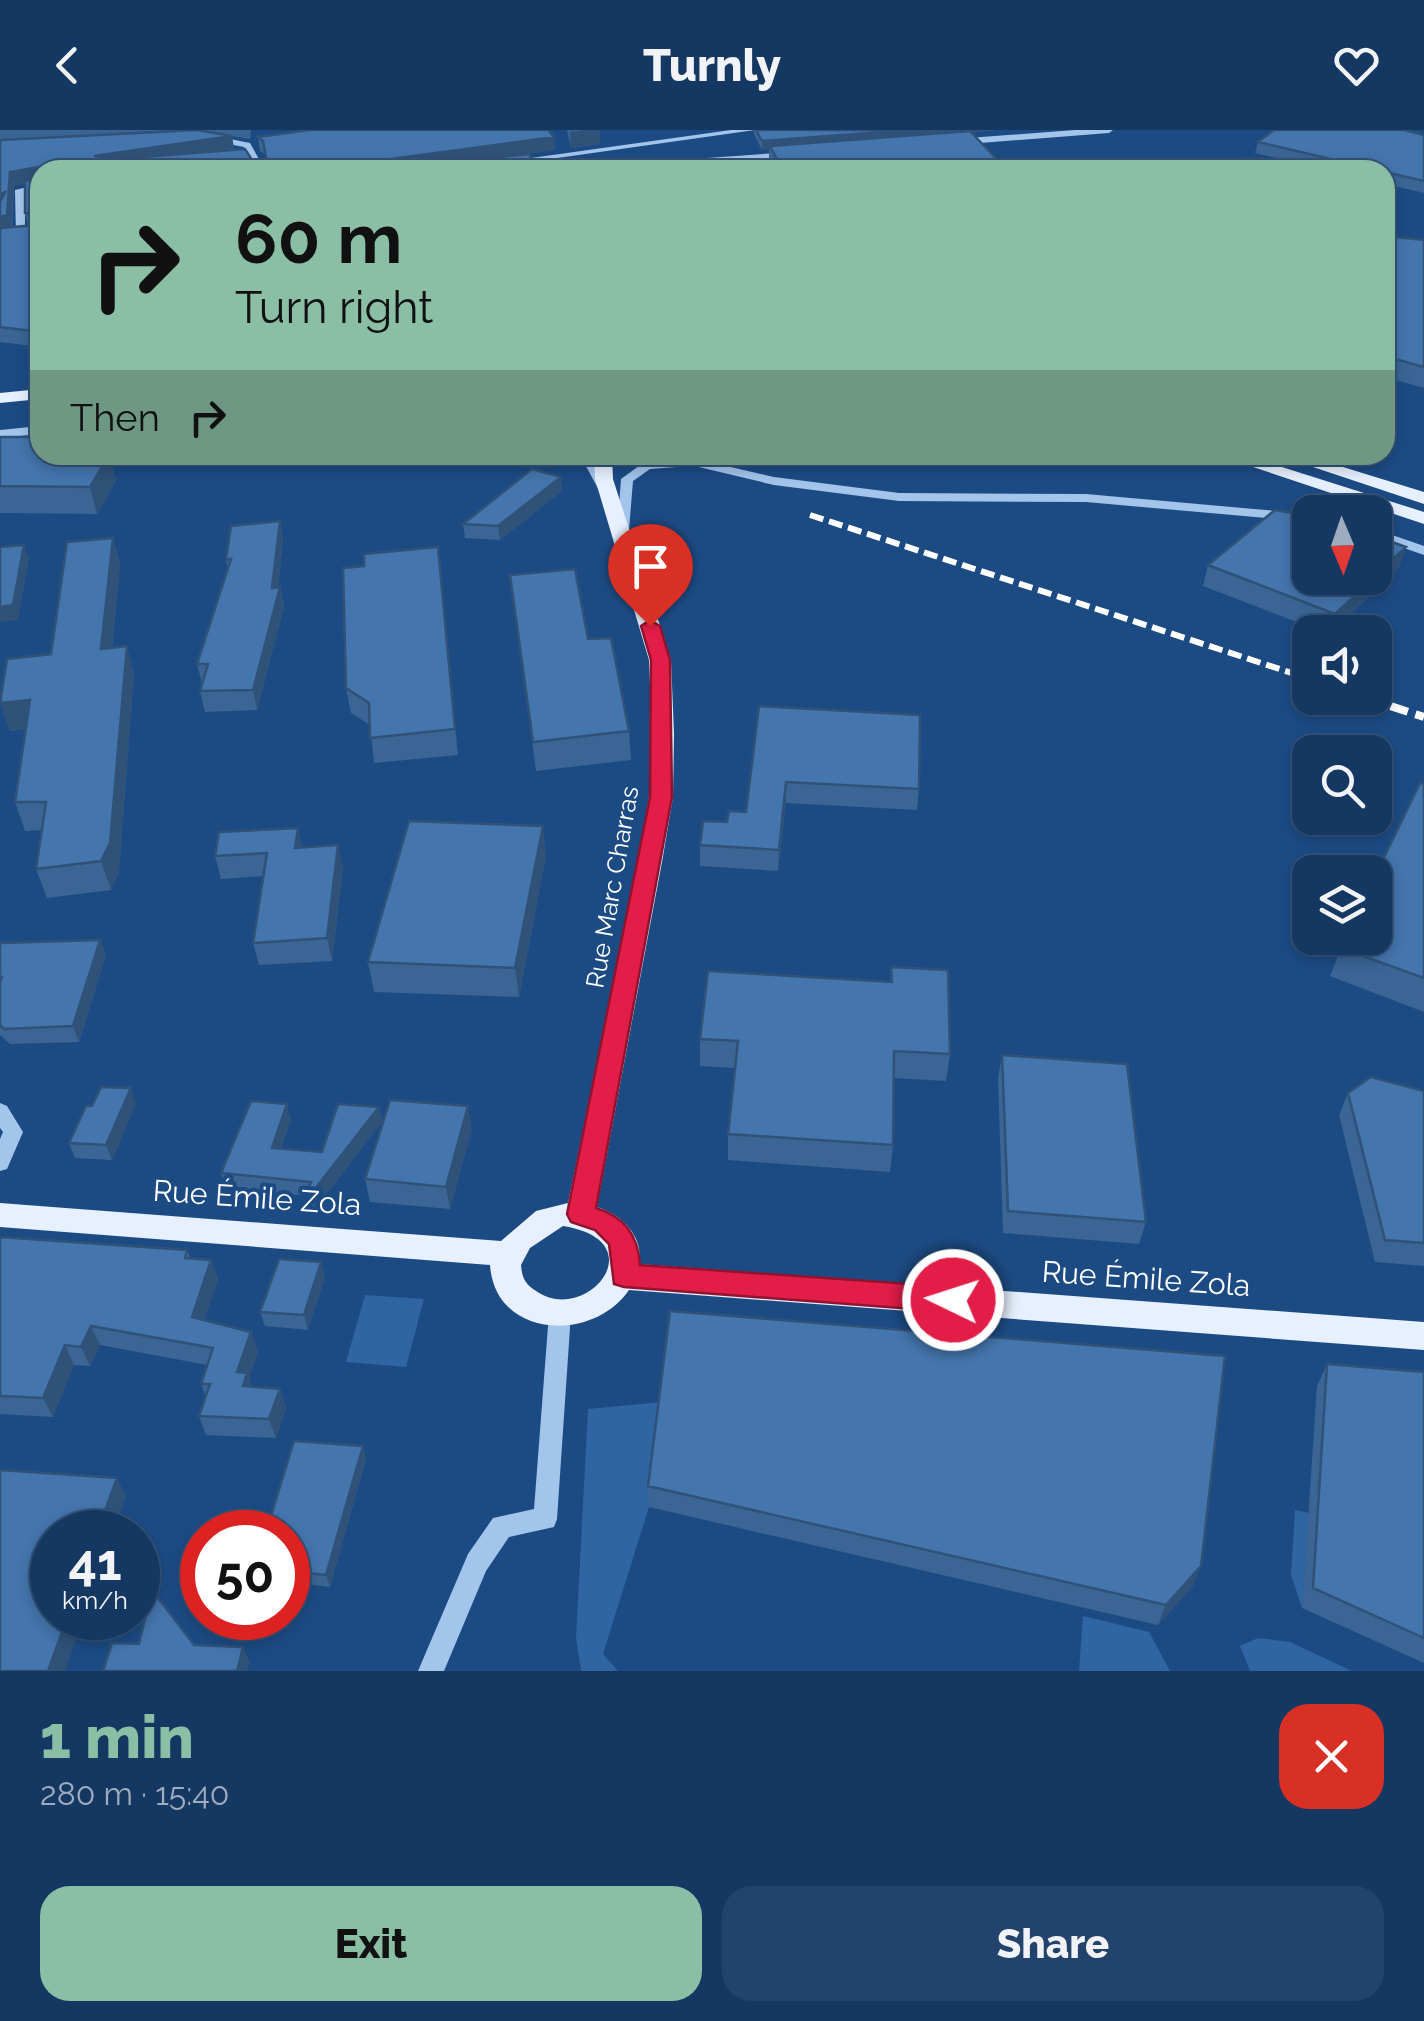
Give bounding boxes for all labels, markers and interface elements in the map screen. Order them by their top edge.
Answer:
icon: back [40,38,95,93]
icon: heart [1329,38,1384,93]
text: Turnly [643,39,781,92]
text: 60 m [235,197,402,279]
icon: right [70,200,200,330]
text: Turn right [235,281,433,334]
icon: right [180,390,235,445]
text: Then [70,395,160,440]
north arrow [1292,495,1392,595]
map controls [1292,495,1392,955]
pin [608,524,693,627]
icon: arrive [623,539,678,594]
button: sound [1292,615,1392,715]
button: search [1292,735,1392,835]
street label: Rue Marc Charras [579,784,645,990]
button: layers [1292,855,1392,955]
street label: Rue Émile Zola [152,1173,362,1222]
position arrow [901,1248,1005,1352]
street label: Rue Émile Zola [1041,1254,1251,1303]
speed limit sign: 50 [180,1510,310,1640]
text: 41 [68,1533,122,1592]
text: km/h [62,1585,128,1615]
text: 1 min [40,1702,194,1772]
button: close [1279,1704,1384,1809]
text: 280 m · 15:40 [40,1775,229,1812]
button: Exit [40,1886,702,2001]
button: Share [722,1886,1384,2001]

